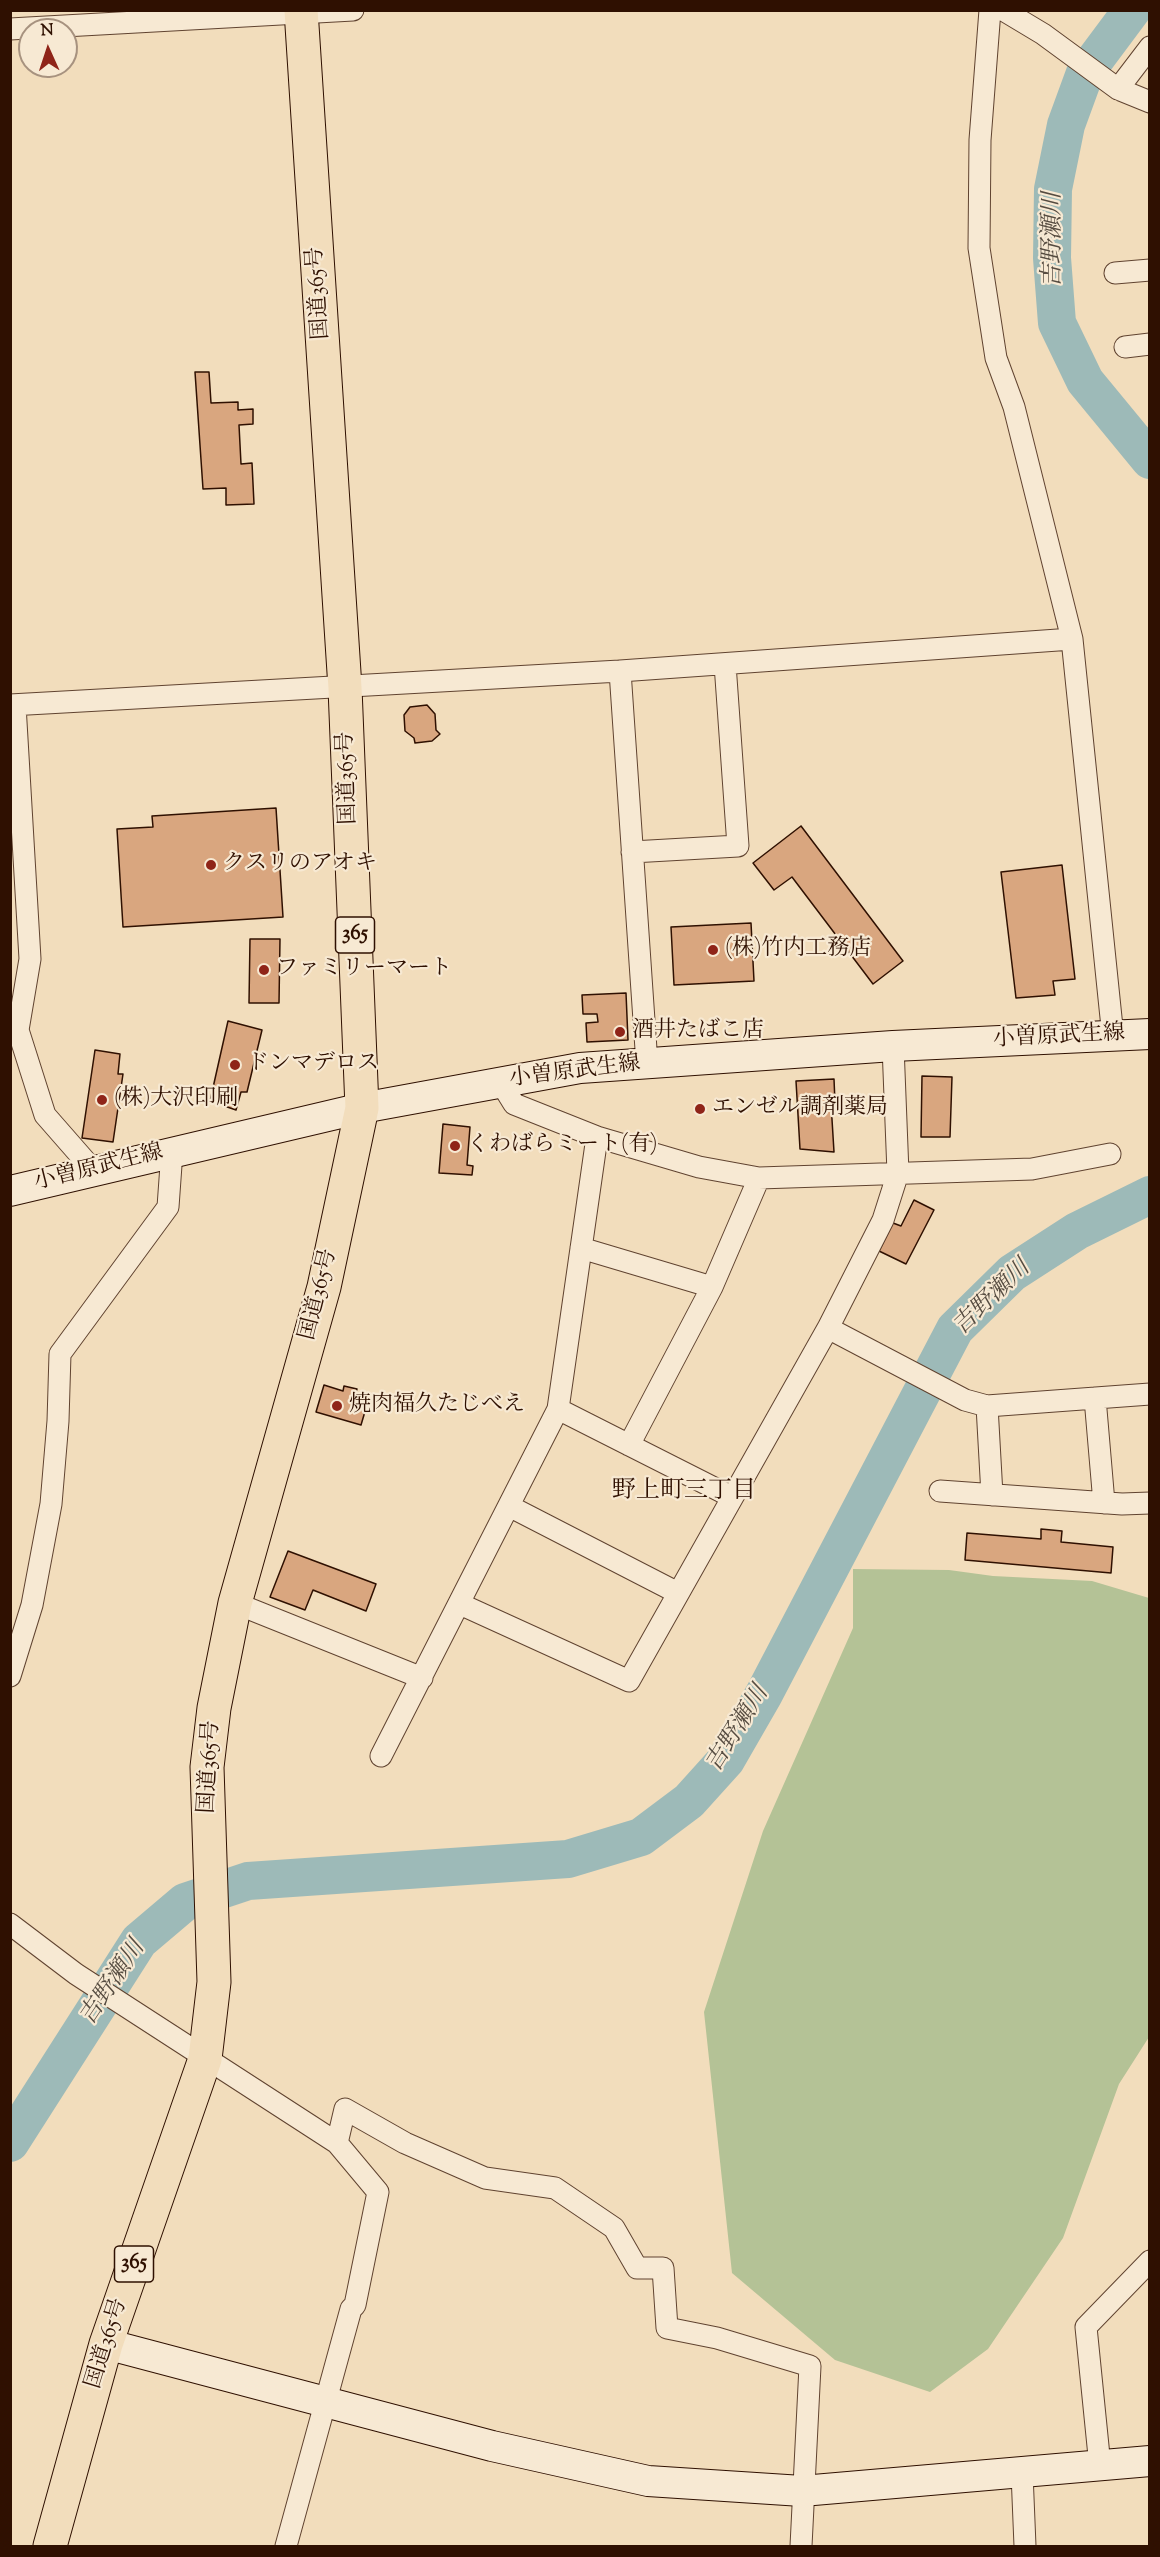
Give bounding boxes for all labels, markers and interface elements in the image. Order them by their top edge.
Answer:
north arrow [18,18,78,78]
text: N [40,20,54,43]
water label: 吉野瀬川 [1041,192,1069,288]
street label: 国道365号 [304,246,336,340]
street label: 国道365号 [334,731,364,825]
place label: クスリのアオキ [223,852,377,878]
marker: クスリのアオキ [204,858,218,872]
road number: 365 [336,917,374,953]
place label: (株)竹内工務店 [725,937,871,963]
marker: (株)竹内工務店 [706,943,720,957]
place label: ファミリーマート [276,957,452,983]
marker: ファミリーマート [257,963,271,977]
place label: 酒井たばこ店 [632,1019,764,1045]
street label: 小曽原武生線 [992,1021,1126,1055]
marker: 酒井たばこ店 [613,1025,627,1039]
place label: ドンマデロス [247,1052,379,1078]
street label: 小曽原武生線 [508,1052,642,1094]
marker: ドンマデロス [228,1058,242,1072]
place label: (株)大沢印刷 [114,1087,238,1113]
marker: (株)大沢印刷 [95,1093,109,1107]
place label: エンゼル調剤薬局 [712,1096,888,1122]
marker: エンゼル調剤薬局 [693,1102,707,1116]
place label: くわばらミート(有) [467,1133,657,1159]
marker: くわばらミート(有) [448,1139,462,1153]
street label: 小曽原武生線 [32,1140,166,1198]
street label: 国道365号 [296,1247,344,1343]
water label: 吉野瀬川 [948,1255,1038,1343]
place label: 焼肉福久たじべえ [349,1393,525,1419]
marker: 焼肉福久たじべえ [330,1399,344,1413]
district label: 野上町三丁目 [612,1479,756,1507]
water label: 吉野瀬川 [701,1682,777,1778]
street label: 国道365号 [195,1720,227,1814]
water label: 吉野瀬川 [75,1936,153,2032]
road number: 365 [114,2246,154,2282]
street label: 国道365号 [82,2296,134,2392]

